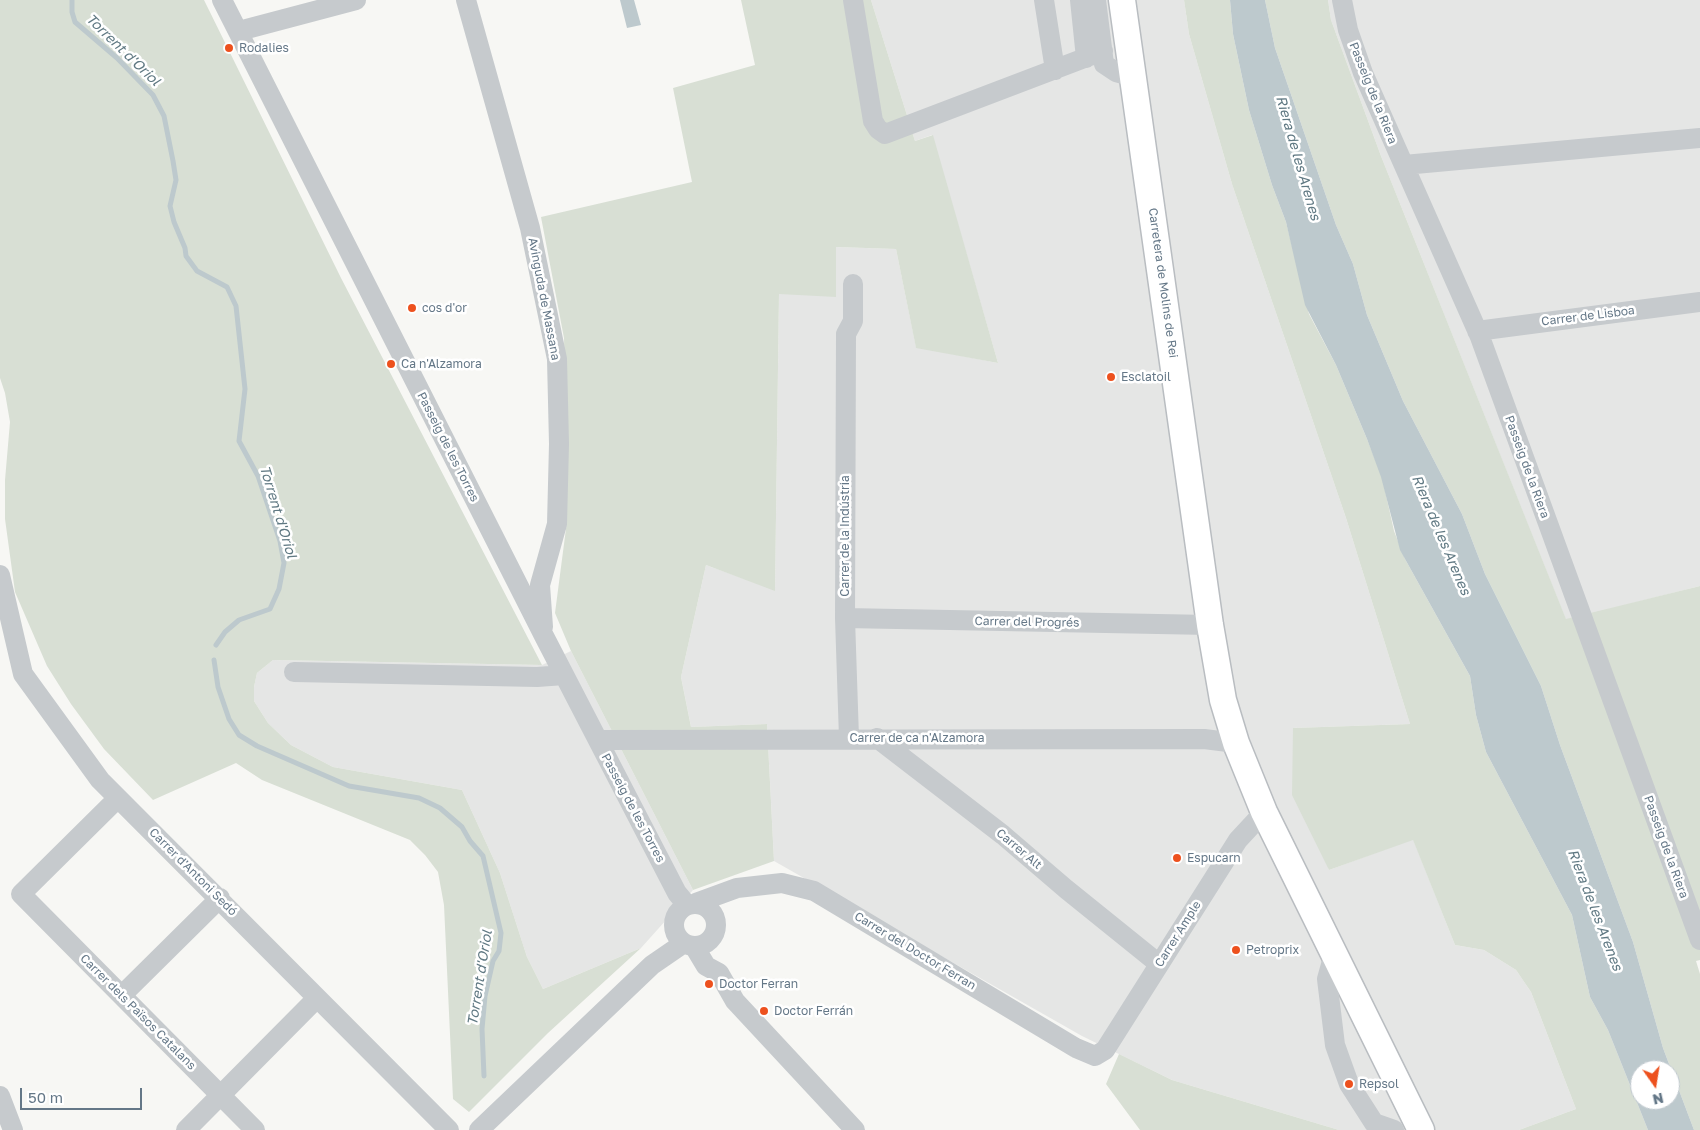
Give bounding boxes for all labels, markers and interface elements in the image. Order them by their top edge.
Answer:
water label: Torrent d'Oriol [82,10,164,90]
street label: Passeig de la Riera [1346,40,1400,146]
place label: Rodalies [239,41,289,55]
marker: Rodalies [223,42,235,54]
water label: Riera de les Arenes [1272,94,1324,222]
street label: Carretera de Molins de Rei [1145,207,1181,359]
street label: Avinguda de Massana [525,237,563,361]
place label: cos d'or [422,301,467,315]
marker: cos d'or [406,302,418,314]
street label: Carrer de Lisboa [1541,303,1635,329]
place label: Ca n'Alzamora [401,357,482,371]
marker: Ca n'Alzamora [385,358,397,370]
place label: Esclatoil [1121,370,1171,384]
marker: Esclatoil [1105,371,1117,383]
street label: Passeig de les Torres [414,390,482,504]
street label: Passeig de la Riera [1502,414,1552,520]
water label: Torrent d'Oriol [256,463,300,561]
water label: Riera de les Arenes [1408,472,1474,598]
street label: Carrer de la Indústria [838,475,852,597]
street label: Carrer del Progrés [974,614,1080,630]
street label: Carrer de ca n'Alzamora [849,731,985,745]
street label: Passeig de les Torres [598,751,668,865]
street label: Passeig de la Riera [1641,794,1691,900]
street label: Carrer d'Antoni Sedó [146,825,240,919]
street label: Carrer Alt [993,826,1045,872]
water label: Riera de les Arenes [1564,847,1626,973]
place label: Espucarn [1187,851,1241,865]
marker: Espucarn [1171,852,1183,864]
street label: Carrer Ample [1152,898,1204,970]
street label: Carrer del Doctor Ferran [852,909,978,993]
water label: Torrent d'Oriol [464,929,496,1027]
place label: Petroprix [1246,943,1299,957]
marker: Petroprix [1230,944,1242,956]
street label: Carrer dels Països Catalans [77,951,199,1073]
place label: Doctor Ferran [719,977,798,991]
marker: Doctor Ferran [703,978,715,990]
place label: Doctor Ferrán [774,1004,853,1018]
marker: Doctor Ferrán [758,1005,770,1017]
north arrow [1630,1060,1680,1110]
place label: Repsol [1359,1077,1399,1091]
scale bar [22,1078,145,1110]
marker: Repsol [1343,1078,1355,1090]
text: 50 m [28,1088,63,1106]
text: N [1651,1090,1665,1109]

